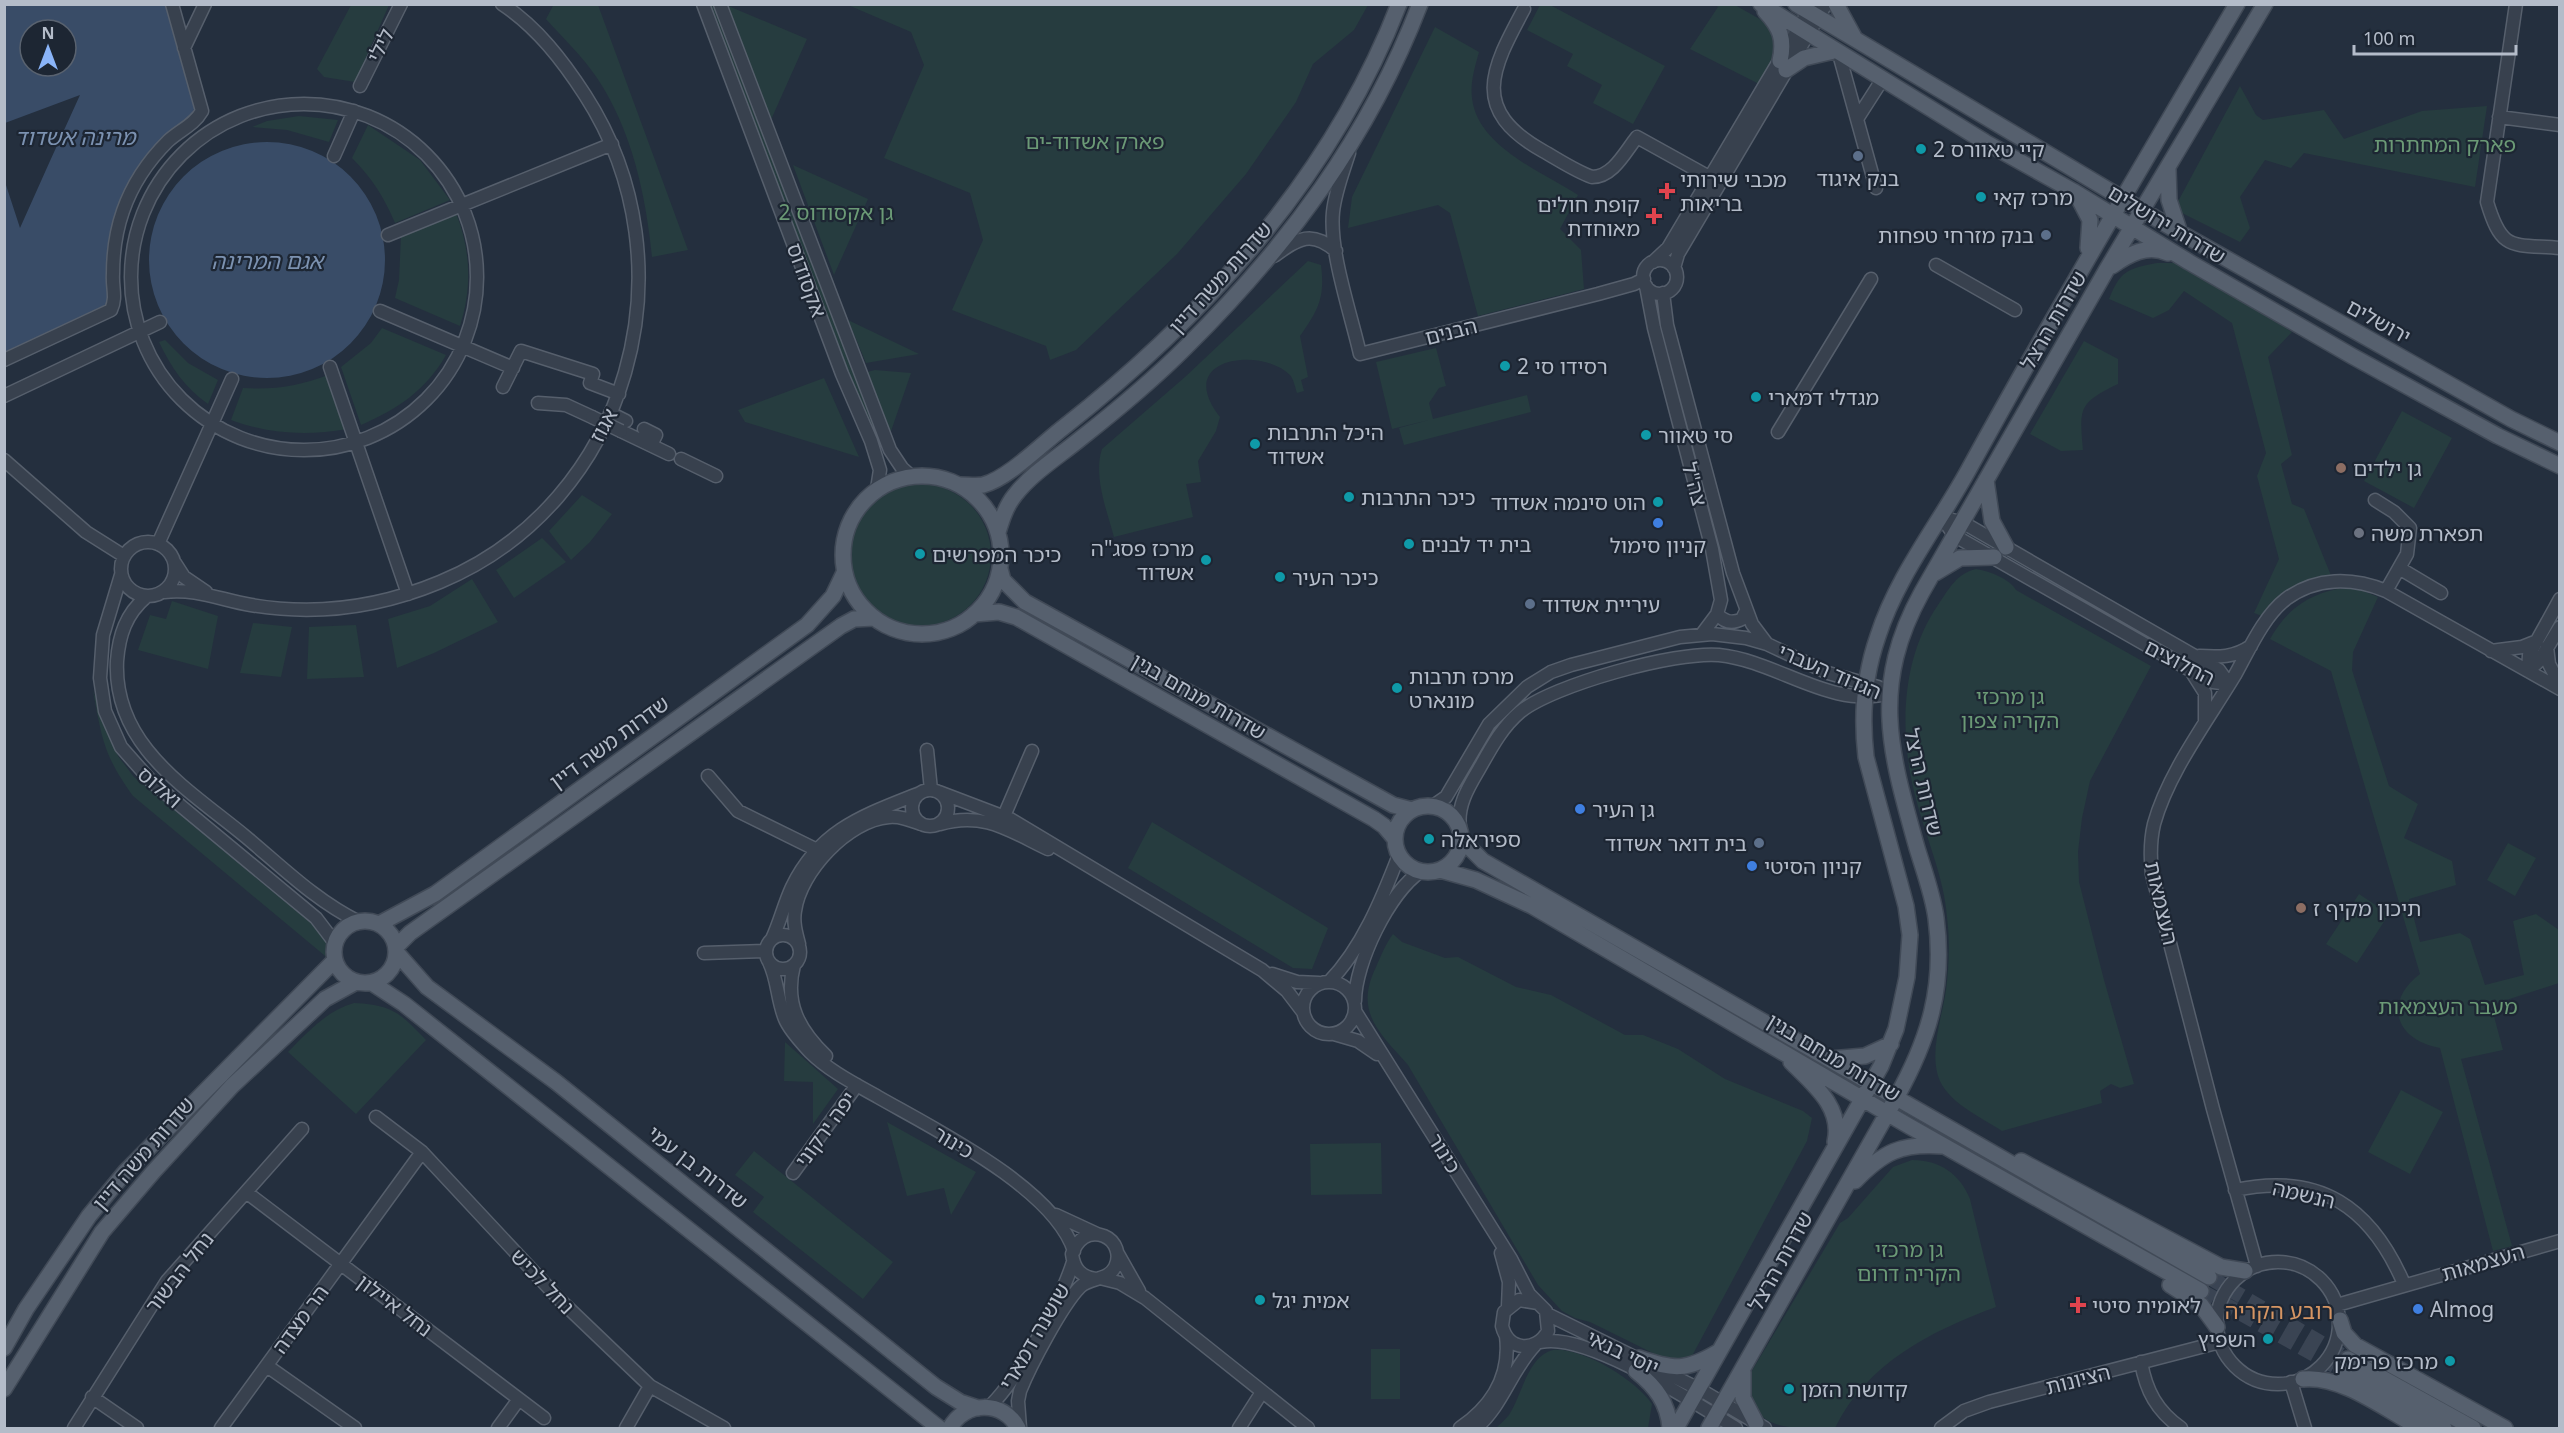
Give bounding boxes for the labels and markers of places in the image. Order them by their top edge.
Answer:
place label: קיי טאוורס 2 [1933,135,2045,163]
marker: קיי טאוורס 2 [1914,142,1928,156]
marker: בנק איגוד [1851,149,1865,163]
place label: בנק איגוד [1816,164,1900,192]
place label: מכבי שירותי בריאות [1680,165,1787,217]
marker: מכבי שירותי בריאות [1658,182,1676,200]
place label: מרכז קאי [1993,183,2073,211]
place label: קופת חולים מאוחדת [1537,190,1640,242]
marker: מרכז קאי [1974,190,1988,204]
marker: קופת חולים מאוחדת [1645,207,1663,225]
place label: בנק מזרחי טפחות [1878,221,2034,249]
marker: בנק מזרחי טפחות [2039,228,2053,242]
place label: רסידו סי 2 [1517,352,1608,380]
marker: רסידו סי 2 [1498,359,1512,373]
place label: מגדלי דמארי [1768,383,1879,411]
marker: מגדלי דמארי [1749,390,1763,404]
place label: היכל התרבות אשדוד [1267,418,1384,470]
place label: סי טאוור [1658,421,1733,449]
marker: סי טאוור [1639,428,1653,442]
marker: היכל התרבות אשדוד [1248,437,1262,451]
place label: גן ילדים [2353,454,2422,482]
marker: גן ילדים [2334,461,2348,475]
place label: כיכר התרבות [1361,483,1476,511]
place label: הוט סינמה אשדוד [1491,488,1646,516]
marker: כיכר התרבות [1342,490,1356,504]
marker: הוט סינמה אשדוד [1651,495,1665,509]
marker: קניון סימול [1651,516,1665,530]
place label: תפארת משה [2371,519,2483,547]
marker: תפארת משה [2352,526,2366,540]
place label: בית יד לבנים [1421,530,1531,558]
place label: קניון סימול [1610,531,1706,559]
place label: מרכז פסג"ה אשדוד [1091,534,1194,586]
marker: בית יד לבנים [1402,537,1416,551]
place label: כיכר המפרשים [932,540,1061,568]
marker: כיכר המפרשים [913,547,927,561]
marker: מרכז פסג"ה אשדוד [1199,553,1213,567]
place label: כיכר העיר [1292,563,1379,591]
marker: כיכר העיר [1273,570,1287,584]
place label: עיריית אשדוד [1542,590,1660,618]
marker: עיריית אשדוד [1523,597,1537,611]
place label: מרכז תרבות מונארט [1409,662,1514,714]
marker: מרכז תרבות מונארט [1390,681,1404,695]
place label: גן העיר [1592,795,1655,823]
marker: גן העיר [1573,802,1587,816]
place label: ספיראלה [1441,825,1521,853]
place label: בית דואר אשדוד [1605,829,1747,857]
marker: ספיראלה [1422,832,1436,846]
marker: בית דואר אשדוד [1752,836,1766,850]
place label: קניון הסיטי [1764,852,1862,880]
marker: קניון הסיטי [1745,859,1759,873]
place label: תיכון מקיף ז [2313,894,2421,922]
marker: תיכון מקיף ז [2294,901,2308,915]
place label: אמית יגל [1272,1286,1349,1314]
place label: לאומית סיטי [2092,1291,2201,1319]
marker: אמית יגל [1253,1293,1267,1307]
place label: Almog [2430,1295,2494,1323]
marker: לאומית סיטי [2069,1296,2087,1314]
marker: Almog [2411,1302,2425,1316]
place label: השפיץ [2198,1325,2256,1353]
marker: השפיץ [2261,1332,2275,1346]
place label: מרכז פרימק [2334,1347,2438,1375]
marker: מרכז פרימק [2443,1354,2457,1368]
place label: קדושת הזמן [1801,1375,1908,1403]
marker: קדושת הזמן [1782,1382,1796,1396]

